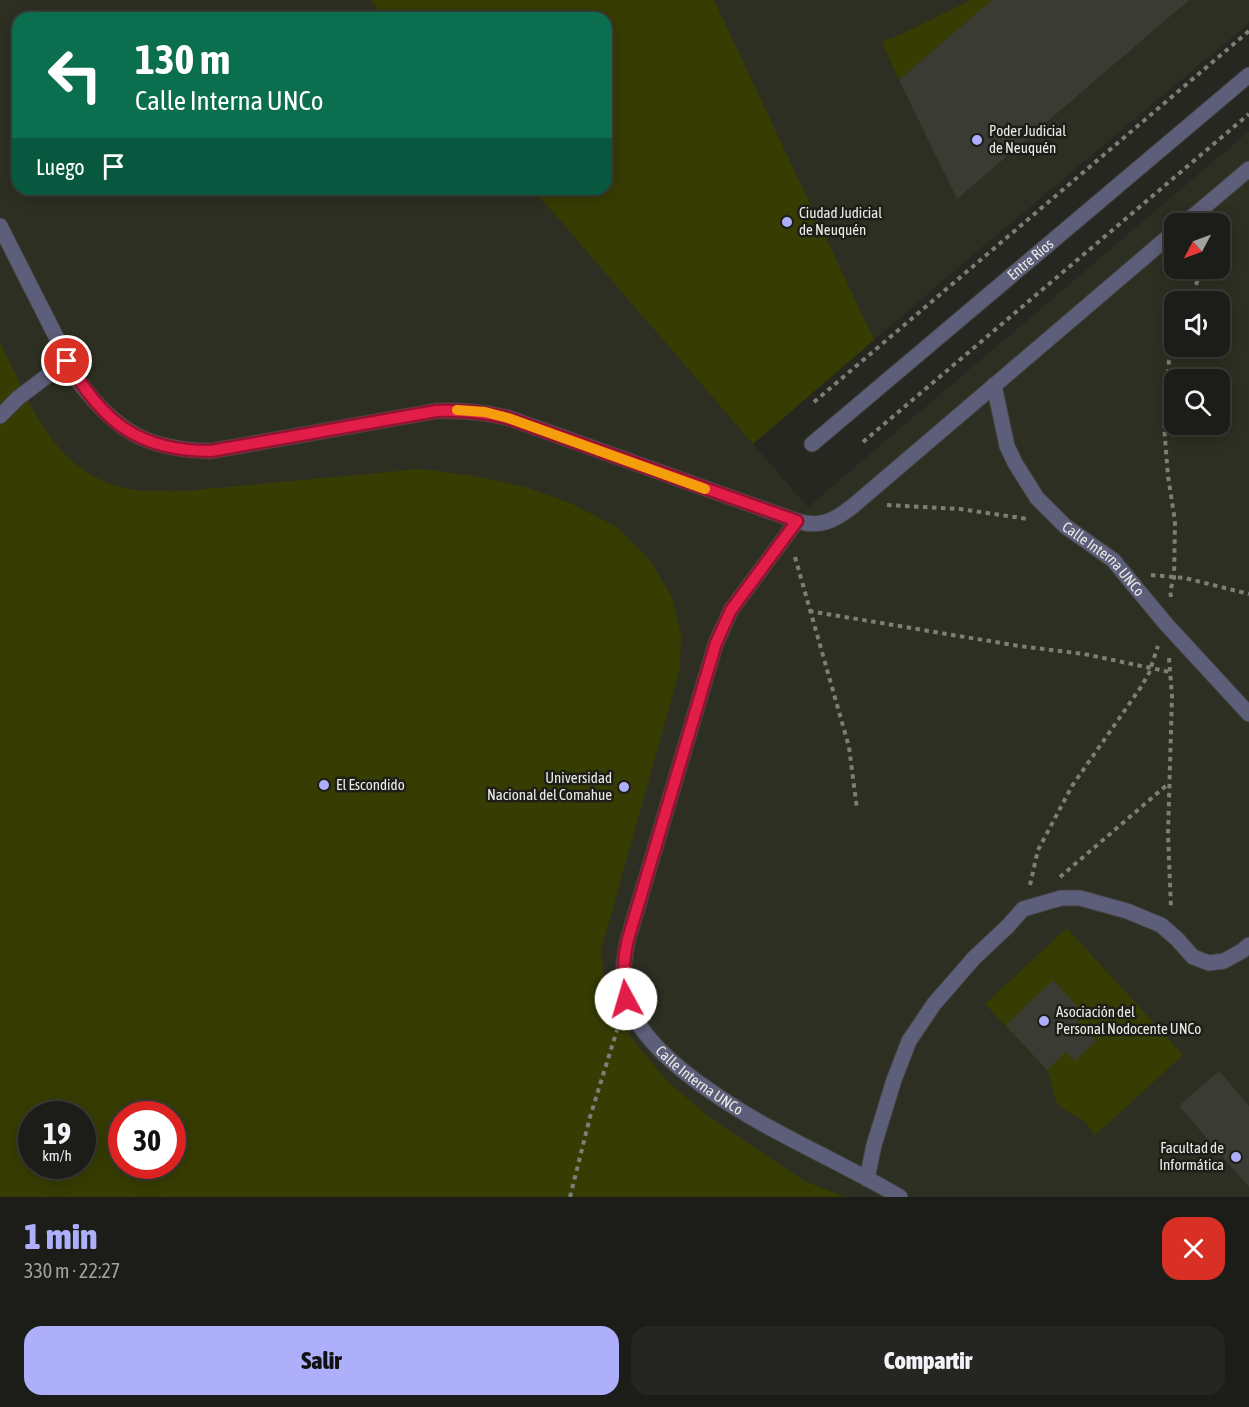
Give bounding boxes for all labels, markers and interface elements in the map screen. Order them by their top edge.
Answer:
text: 130 m [135,35,230,83]
icon: left [36,36,114,114]
text: Calle Interna UNCo [135,85,323,116]
place label: Poder Judicial de Neuquén [989,122,1066,156]
marker: Poder Judicial de Neuquén [970,133,984,147]
icon: arrive [97,150,130,183]
text: Luego [36,154,85,180]
place label: Ciudad Judicial de Neuquén [799,204,882,238]
north arrow [1164,213,1230,279]
map controls [1164,213,1230,435]
marker: Ciudad Judicial de Neuquén [780,215,794,229]
street label: Entre Ríos [1004,235,1057,283]
button: sound [1164,291,1230,357]
pin [41,335,92,386]
icon: arrive [50,344,83,377]
button: search [1164,369,1230,435]
street label: Calle Interna UNCo [1059,518,1148,599]
place label: Universidad Nacional del Comahue [487,769,612,803]
place label: El Escondido [336,776,405,793]
marker: El Escondido [317,778,331,792]
marker: Universidad Nacional del Comahue [617,780,631,794]
position arrow [594,967,658,1031]
place label: Asociación del Personal Nodocente UNCo [1056,1003,1201,1037]
marker: Asociación del Personal Nodocente UNCo [1037,1014,1051,1028]
street label: Calle Interna UNCo [652,1042,746,1118]
speed limit sign: 30 [108,1101,186,1179]
text: 19 [43,1116,71,1150]
place label: Facultad de Informática [1159,1139,1224,1173]
text: km/h [42,1147,72,1164]
marker: Facultad de Informática [1229,1150,1243,1164]
text: 1 min [24,1215,98,1257]
button: close [1162,1217,1225,1280]
text: 330 m · 22:27 [24,1259,120,1282]
button: Salir [24,1326,619,1395]
button: Compartir [631,1326,1225,1395]

